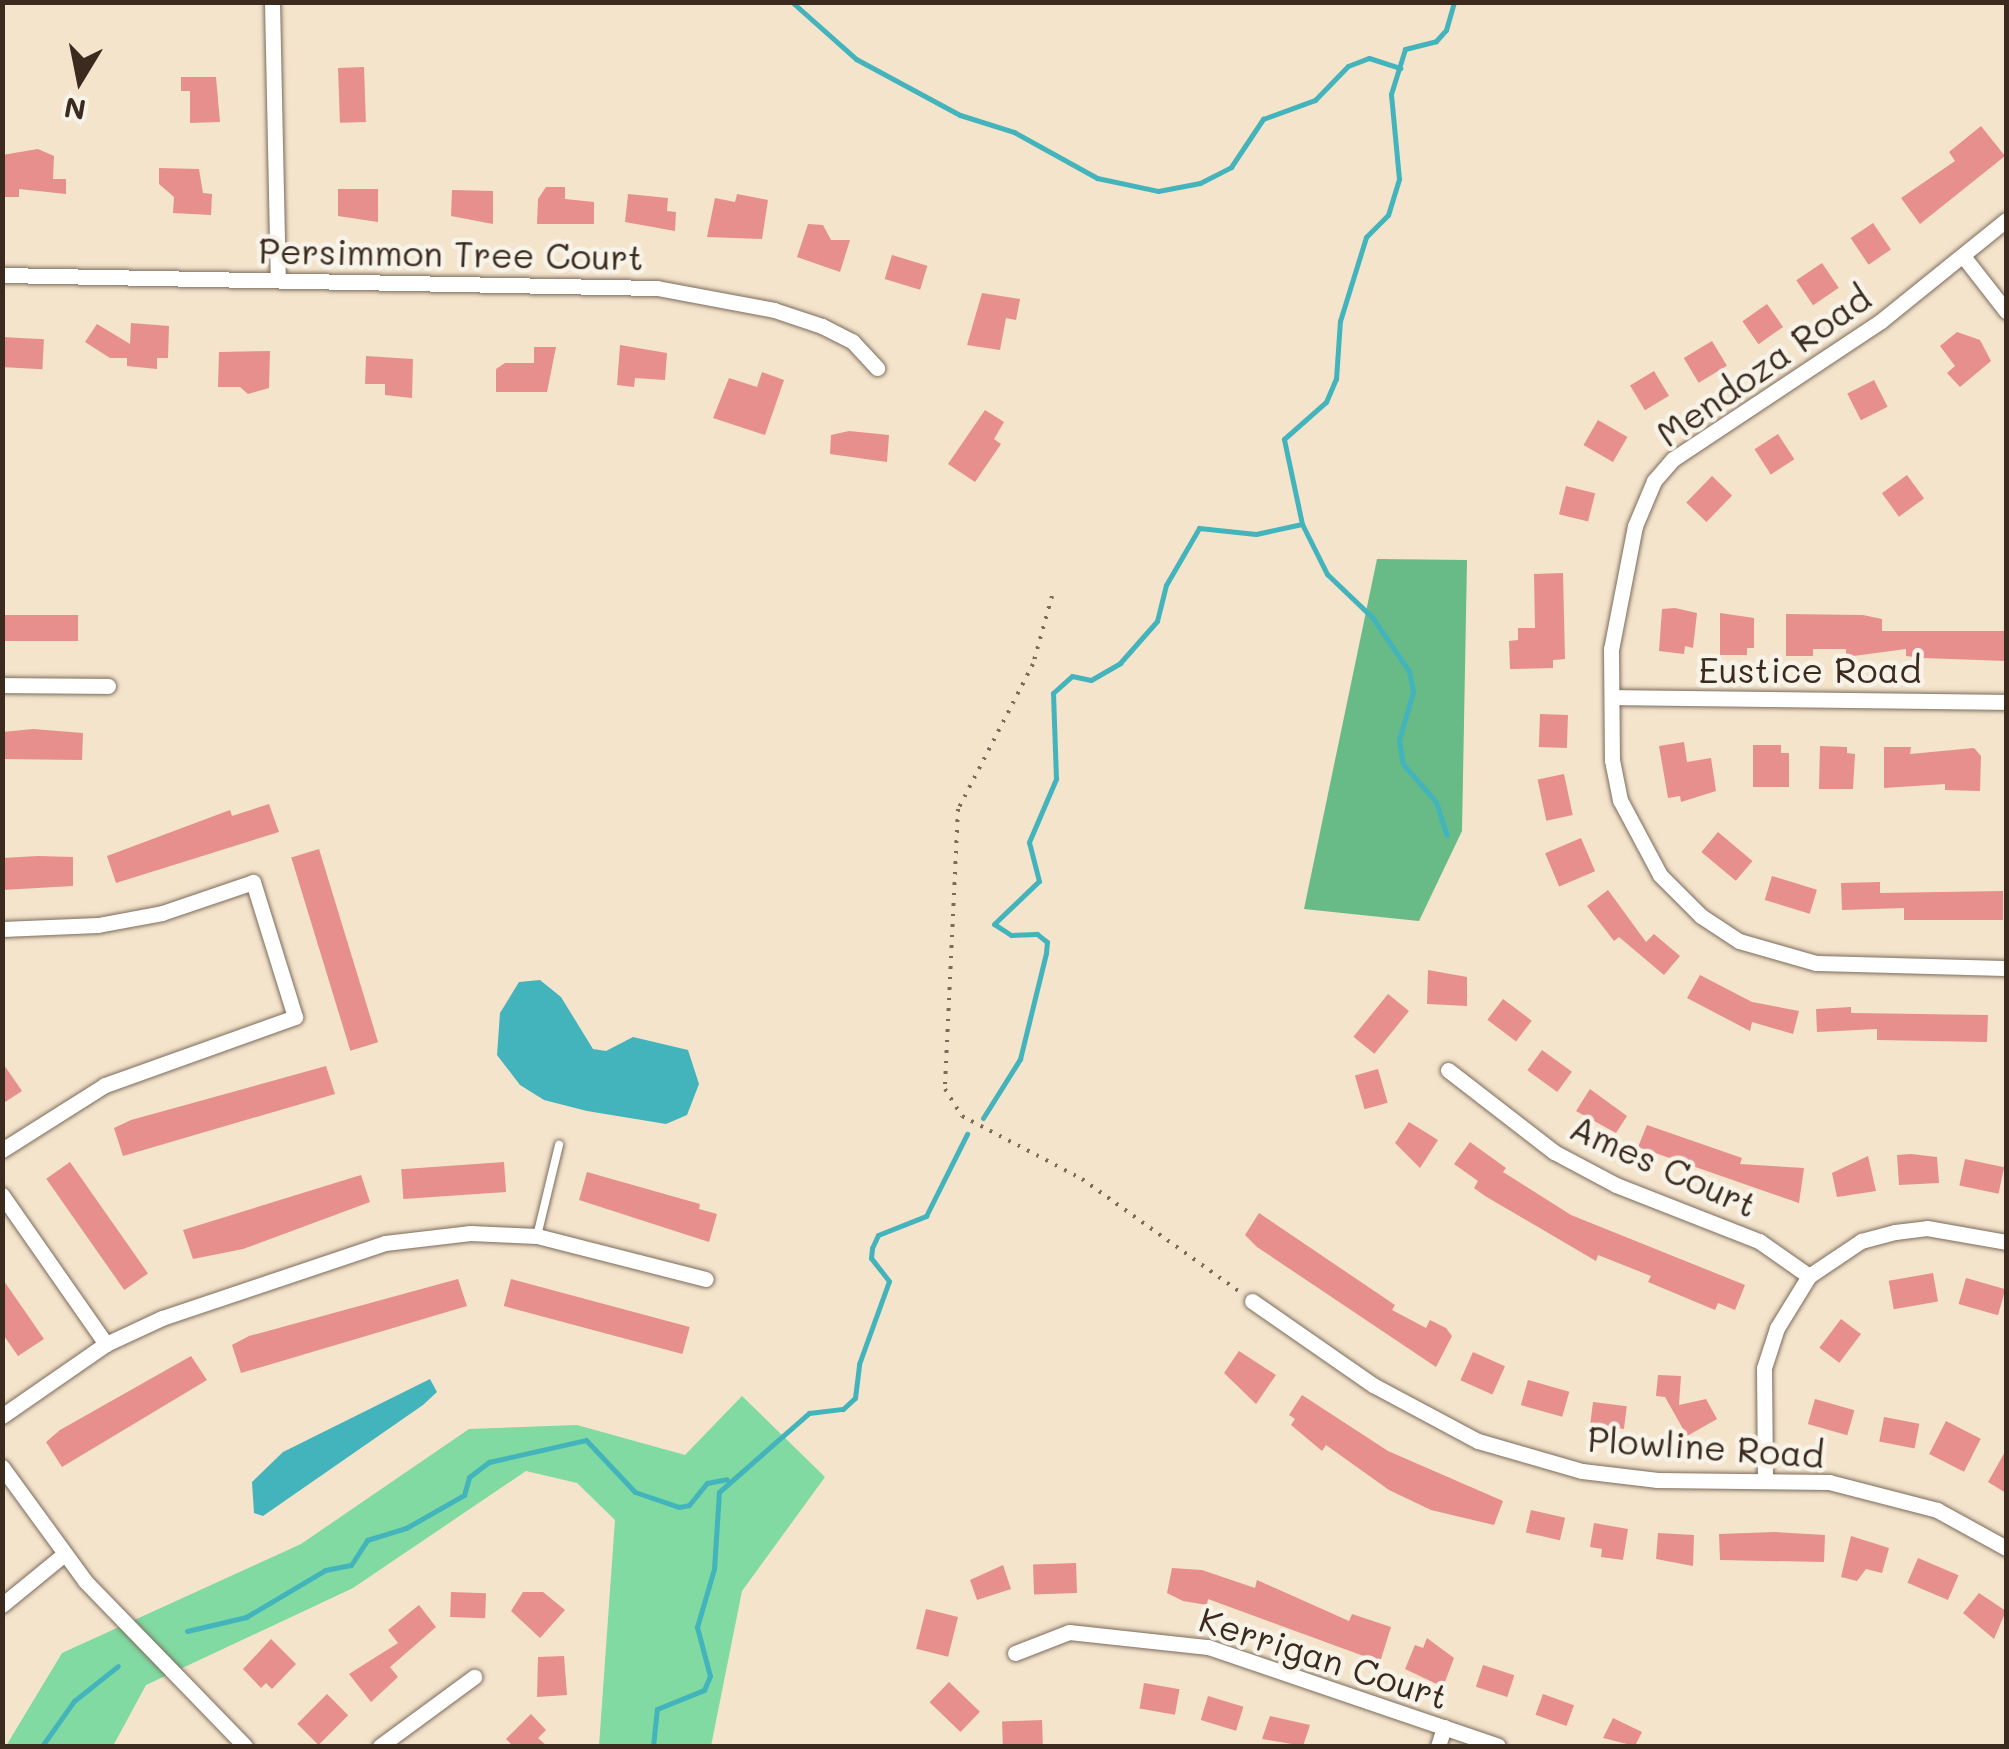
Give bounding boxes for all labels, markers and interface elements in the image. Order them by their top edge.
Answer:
north arrow [30,30,130,130]
text: N [61,90,88,129]
street label: Persimmon Tree Court [258,229,644,277]
street label: Mendoza Road [1648,276,1878,454]
street label: Eustice Road [1699,648,1921,690]
street label: Ames Court [1564,1105,1764,1225]
street label: Plowline Road [1586,1417,1826,1475]
street label: Kerrigan Court [1194,1597,1454,1717]

